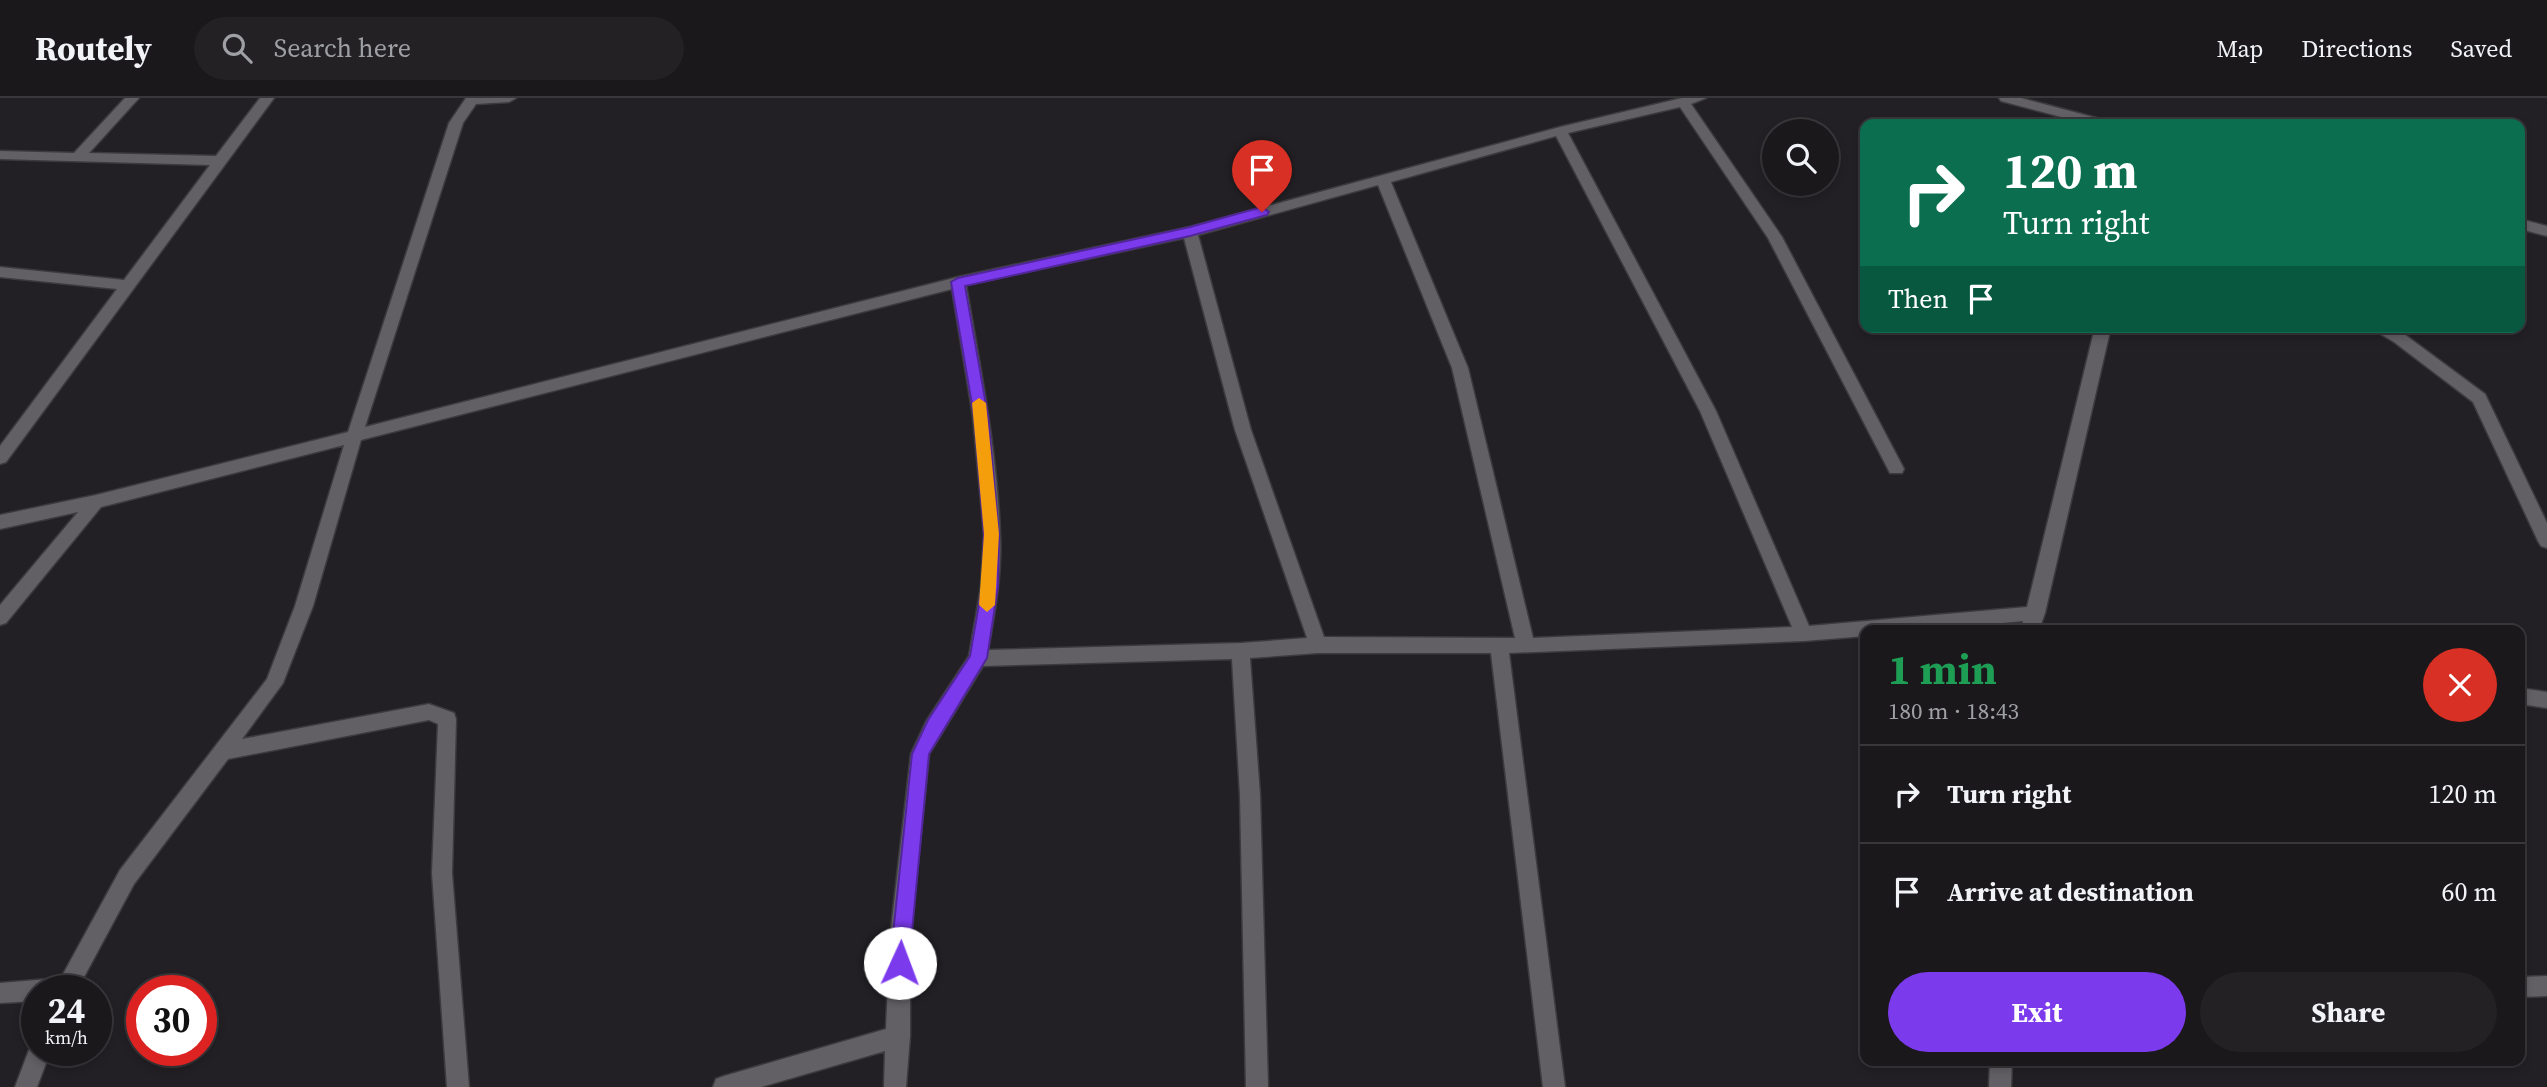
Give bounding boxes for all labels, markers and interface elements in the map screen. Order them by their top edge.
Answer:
search box [194,17,684,80]
text: Routely [35,26,152,71]
icon: search [218,29,256,67]
text: Search here [274,30,411,66]
text: Map [2216,32,2263,65]
text: Directions [2301,32,2412,65]
text: Saved [2450,32,2512,65]
map controls [1762,119,1839,196]
button: search [1762,119,1839,196]
text: 120 m [2003,137,2138,204]
pin [1232,140,1292,212]
icon: right [1888,147,1979,238]
icon: arrive [1243,151,1281,189]
text: Turn right [2003,201,2149,245]
icon: arrive [1962,280,2000,318]
text: Then [1888,281,1948,317]
text: 1 min [1888,640,1997,698]
button: close [2423,648,2497,722]
text: 180 m · 18:43 [1888,695,2019,727]
icon: right [1888,775,1926,813]
text: Turn right [1947,776,2071,812]
text: 120 m [2429,776,2497,812]
icon: arrive [1888,873,1926,911]
text: Arrive at destination [1947,874,2194,910]
text: 60 m [2442,874,2497,910]
position arrow [863,926,937,1000]
button: Exit [1888,972,2186,1052]
button: Share [2200,972,2497,1052]
speed limit sign: 30 [126,975,217,1066]
text: 24 [48,987,85,1035]
text: km/h [45,1025,88,1050]

